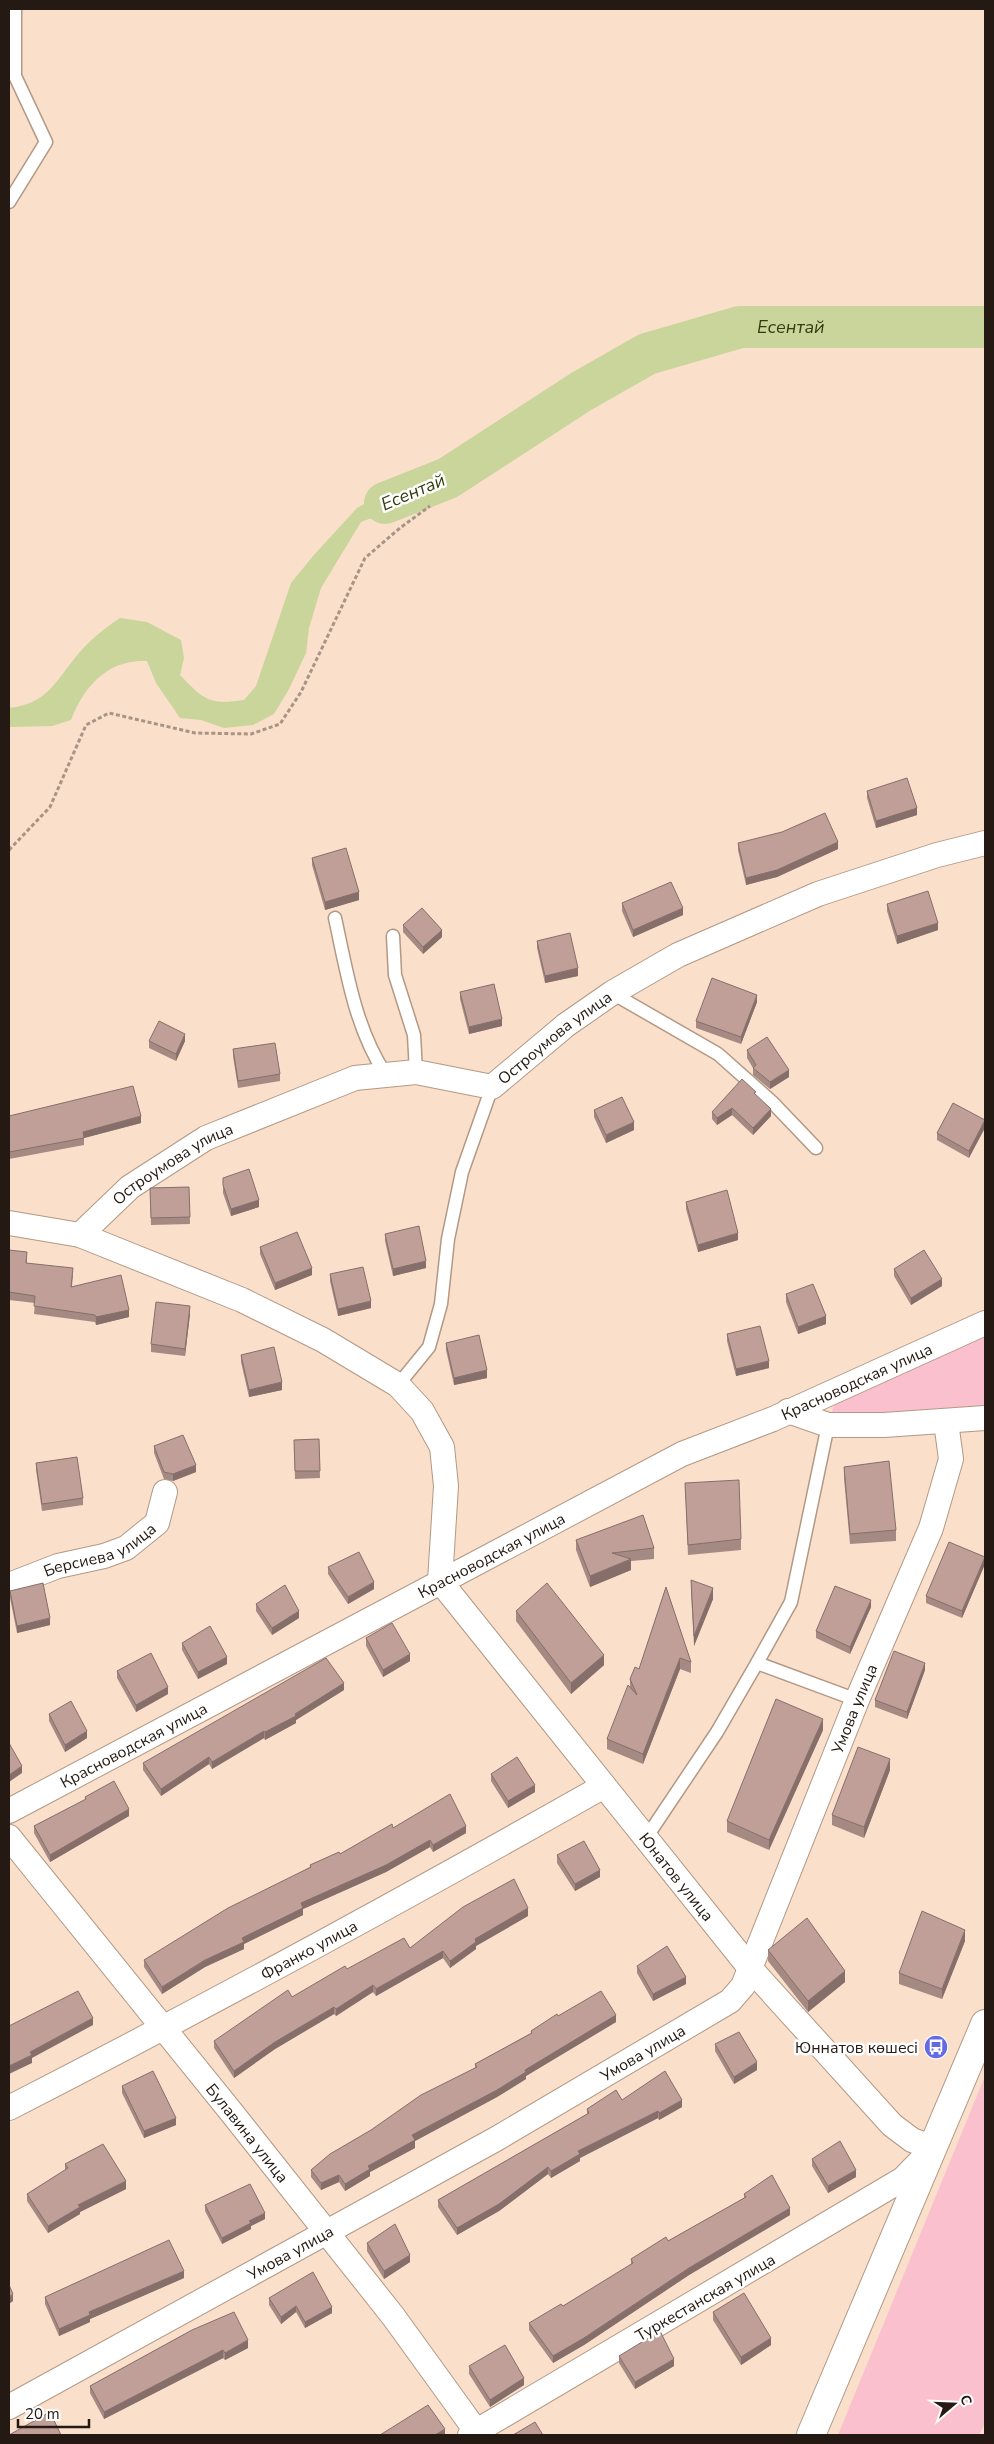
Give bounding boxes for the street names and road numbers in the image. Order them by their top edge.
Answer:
street label: Остроумова улица [493,986,616,1090]
street label: Остроумова улица [108,1118,237,1210]
street label: Красноводская улица [778,1338,936,1426]
street label: Красноводская улица [414,1508,569,1604]
street label: Берсиева улица [41,1518,161,1583]
street label: Умова улица [826,1661,883,1758]
street label: Красноводская улица [57,1698,212,1794]
street label: Юнатов улица [634,1828,718,1926]
street label: Франко улица [257,1915,362,1986]
street label: Умова улица [596,2020,690,2088]
street label: Булавина улица [200,2079,293,2188]
street label: Умова улица [243,2221,338,2286]
street label: Туркестанская улица [632,2249,779,2347]

